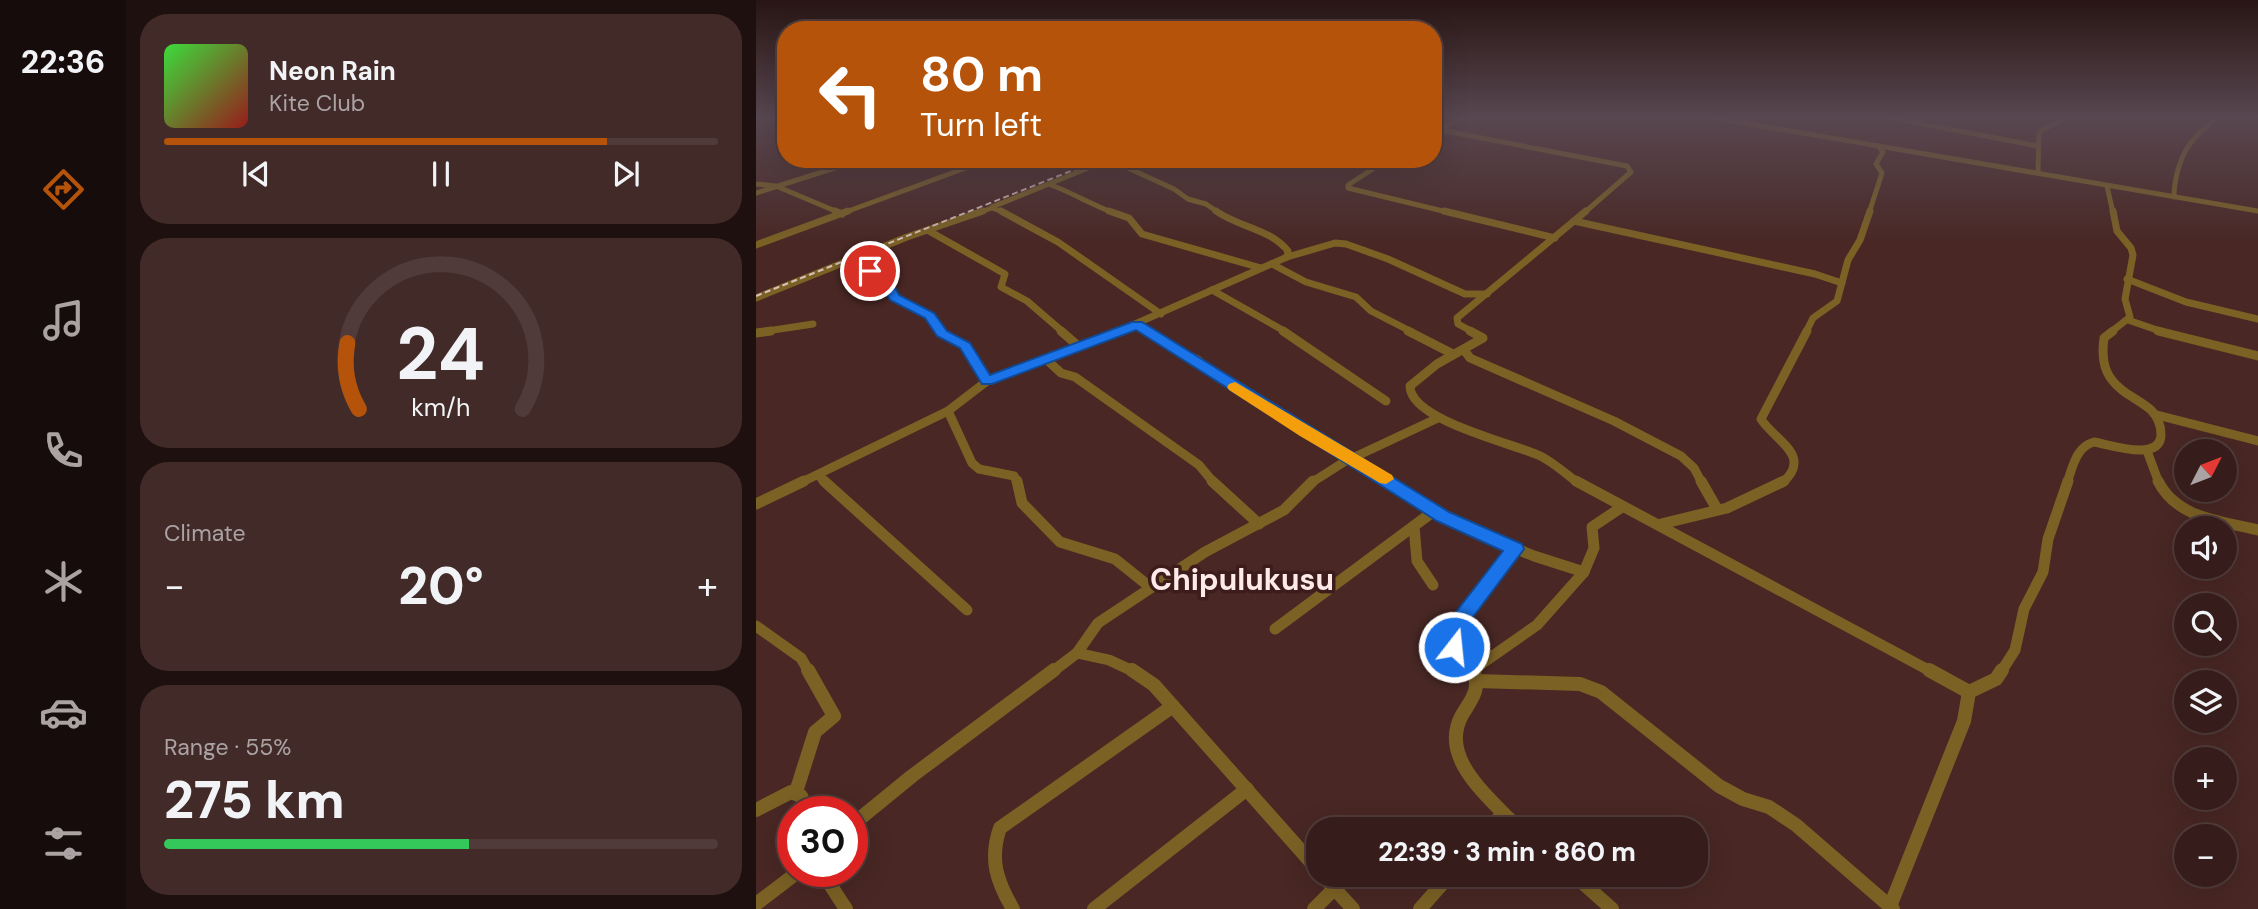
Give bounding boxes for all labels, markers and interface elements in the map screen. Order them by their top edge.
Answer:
text: 22:36 [21,41,105,83]
text: 80 m [920,42,1043,106]
icon: left [805,49,896,140]
text: Neon Rain [269,54,396,88]
text: Kite Club [269,88,365,118]
text: Turn left [920,104,1042,146]
icon: previous [237,155,275,193]
icon: pause [422,155,460,193]
icon: next [607,155,645,193]
icon: directions [39,165,88,214]
pin [840,241,900,301]
icon: arrive [851,252,889,290]
icon: music [39,296,88,345]
text: 24 [397,307,485,402]
text: km/h [411,390,471,423]
icon: phone [39,426,88,475]
north arrow [2174,439,2236,502]
map controls [2174,439,2237,887]
button: sound [2174,516,2237,579]
text: Climate [164,518,246,548]
text: 20° [398,552,484,620]
icon: climate [39,557,88,606]
district label: Chipulukusu [1150,560,1334,599]
text: − [164,561,185,611]
text: + [697,561,718,611]
button: search [2174,593,2237,656]
position arrow [1417,610,1491,684]
button: layers [2174,670,2237,733]
icon: car [39,688,88,737]
text: Range · 55% [164,732,291,762]
button: + [2174,747,2237,810]
text: 275 km [164,766,345,834]
speed limit sign: 30 [777,796,868,887]
icon: filters [39,819,88,868]
button: − [2174,824,2237,887]
text: 22:39 · 3 min · 860 m [1378,835,1636,869]

